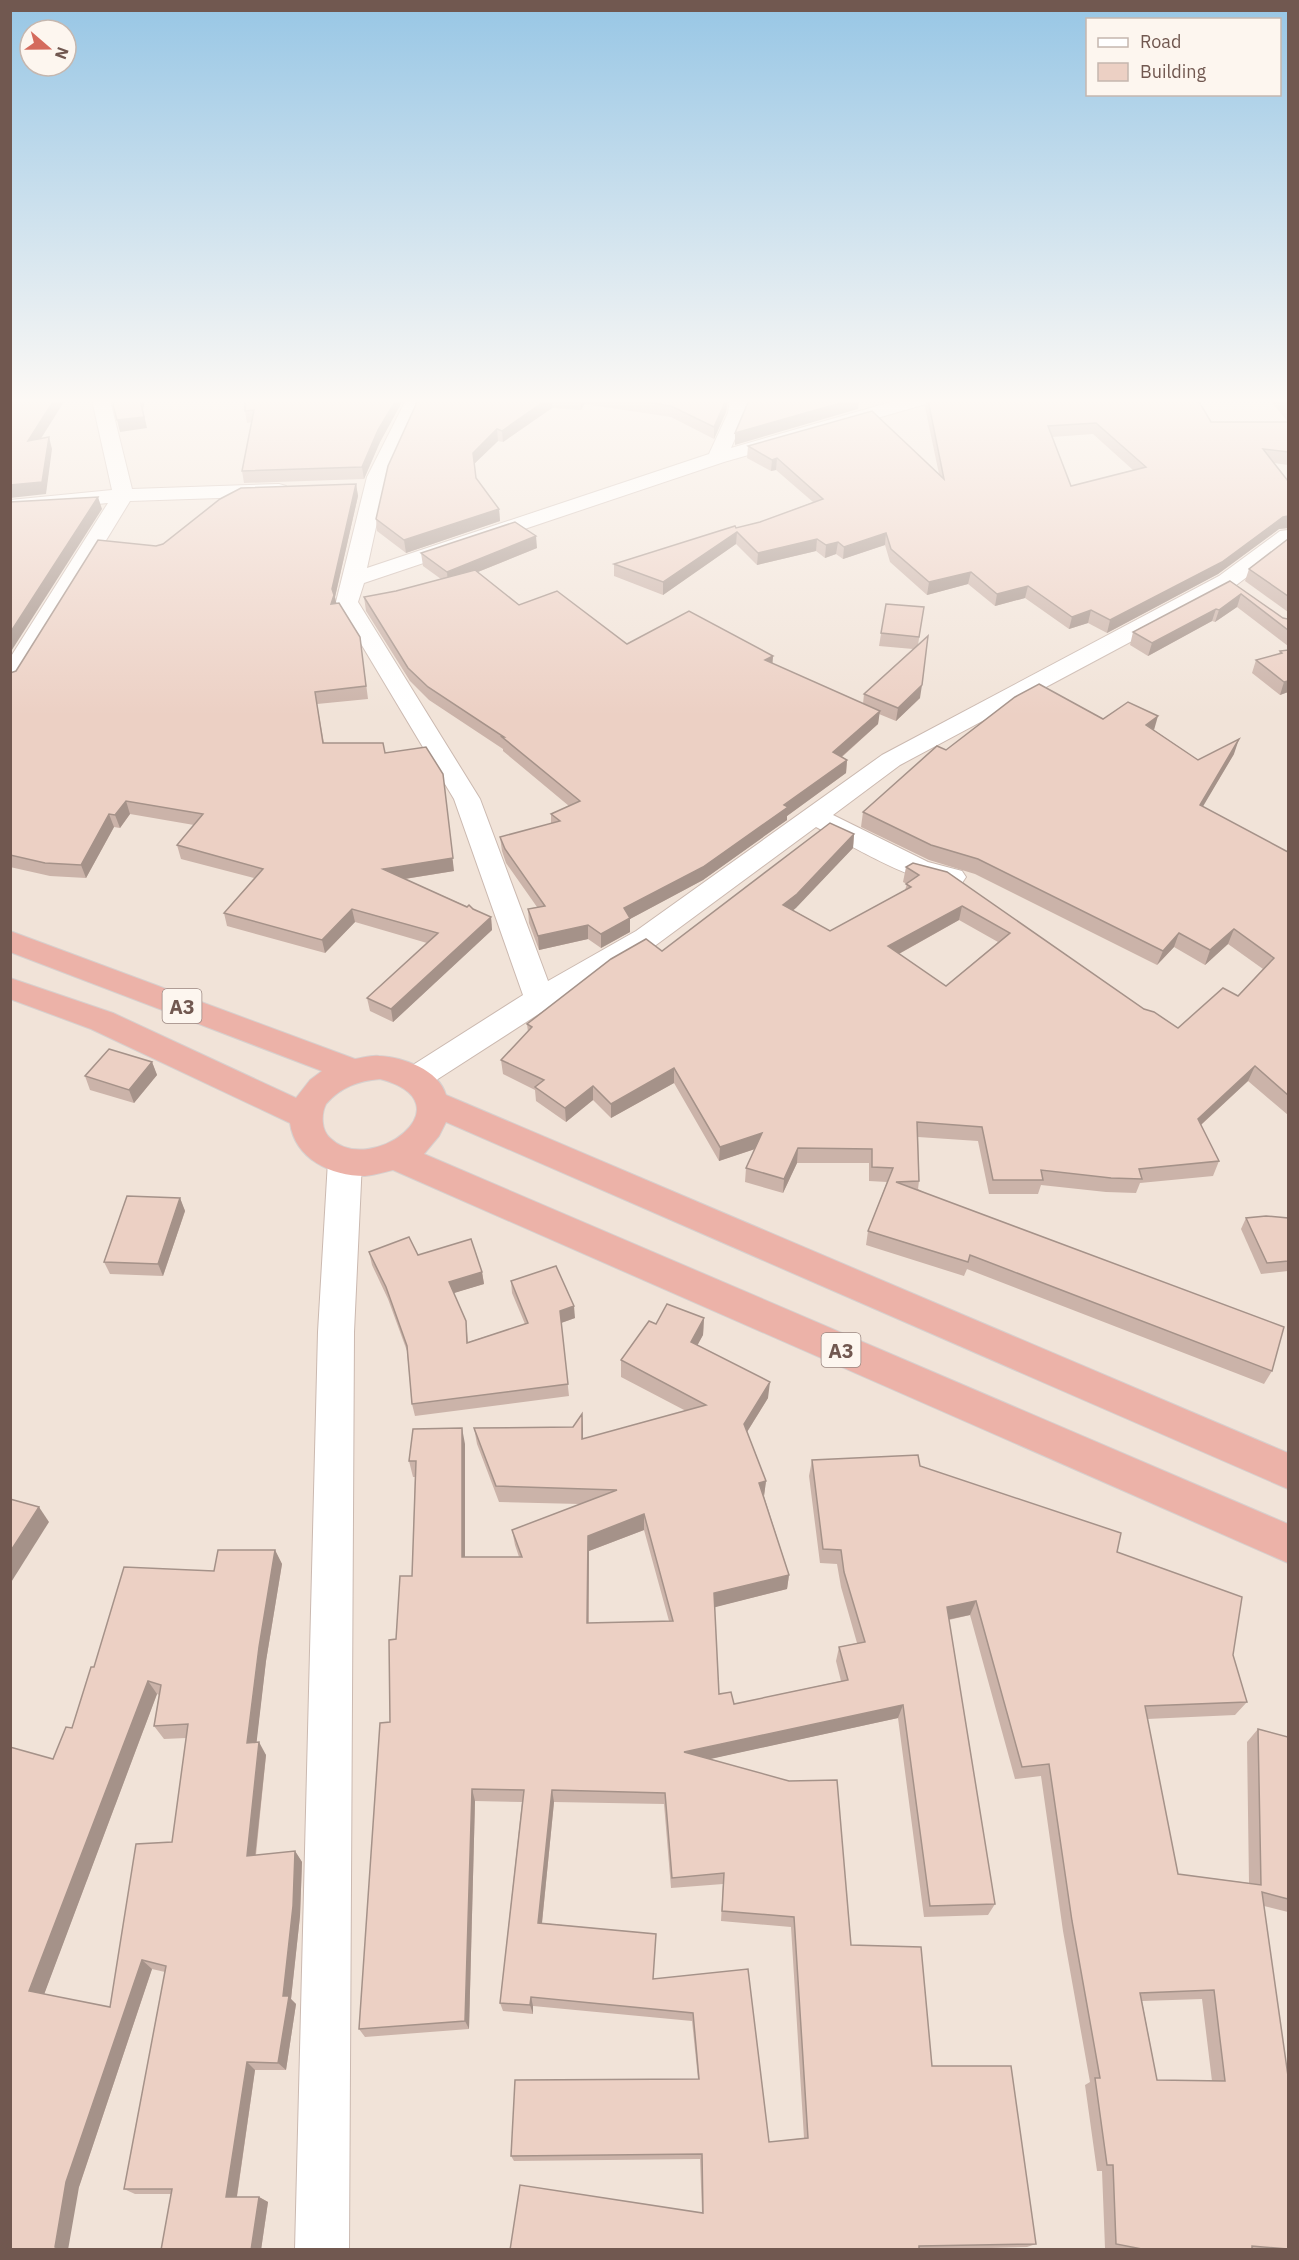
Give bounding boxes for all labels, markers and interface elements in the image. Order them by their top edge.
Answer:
north arrow [18,18,78,78]
legend [1086,18,1281,96]
text: Road [1140,30,1181,53]
text: N [51,44,73,62]
text: Building [1140,60,1207,83]
road number: A3 [162,989,201,1023]
road number: A3 [822,1333,860,1367]

